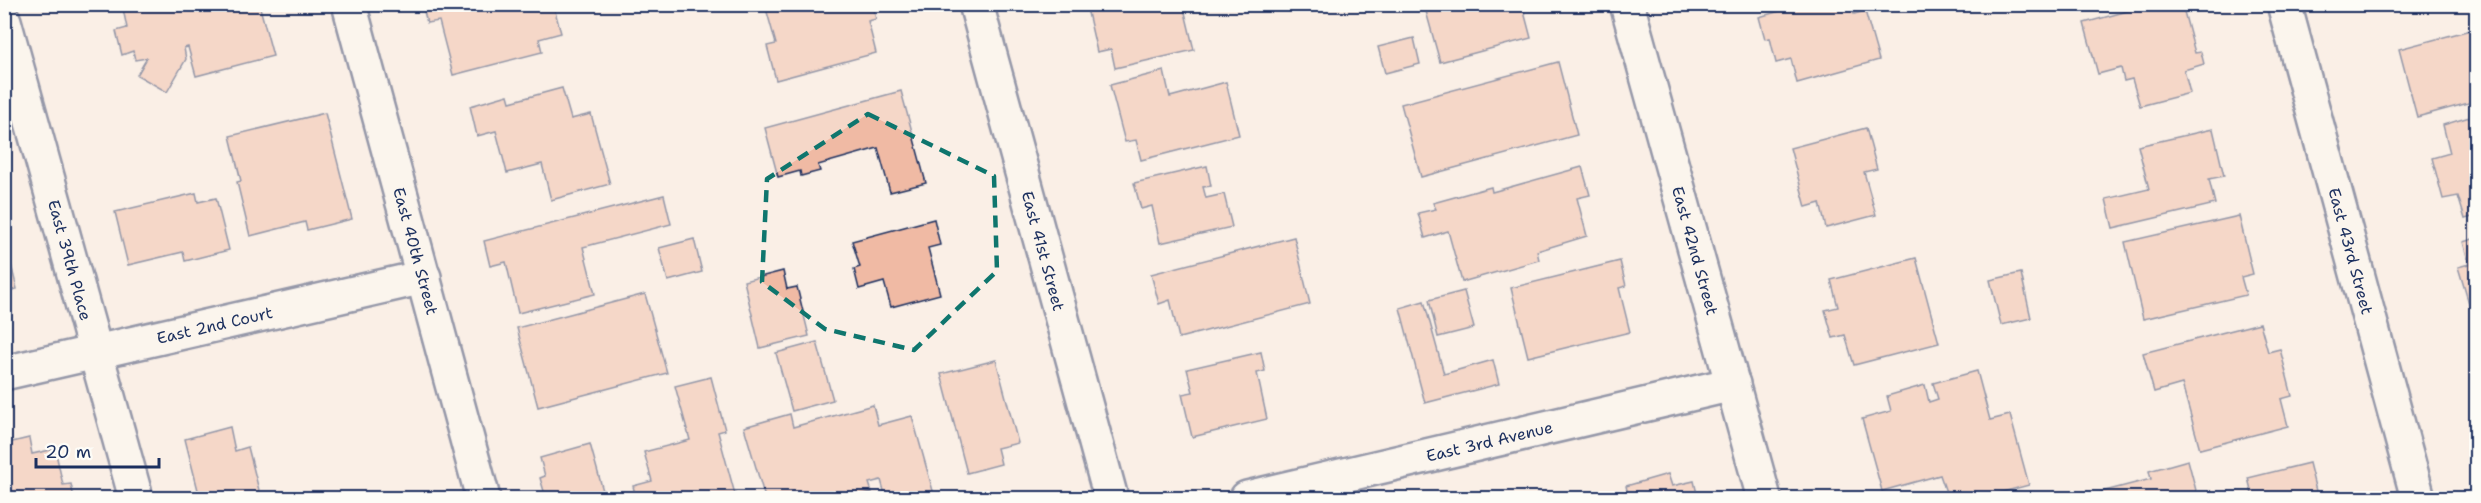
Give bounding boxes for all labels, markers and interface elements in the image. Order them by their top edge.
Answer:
street label: East 42nd Street [1668,184,1723,318]
street label: East 40th Street [389,185,443,317]
street label: East 43rd Street [2324,185,2378,317]
street label: East 41st Street [1017,189,1070,313]
street label: East 39th Place [43,197,97,323]
street label: East 2nd Court [155,301,274,348]
street label: East 3rd Avenue [1424,416,1555,466]
scale bar [36,431,159,469]
text: 20 m [45,440,91,464]

